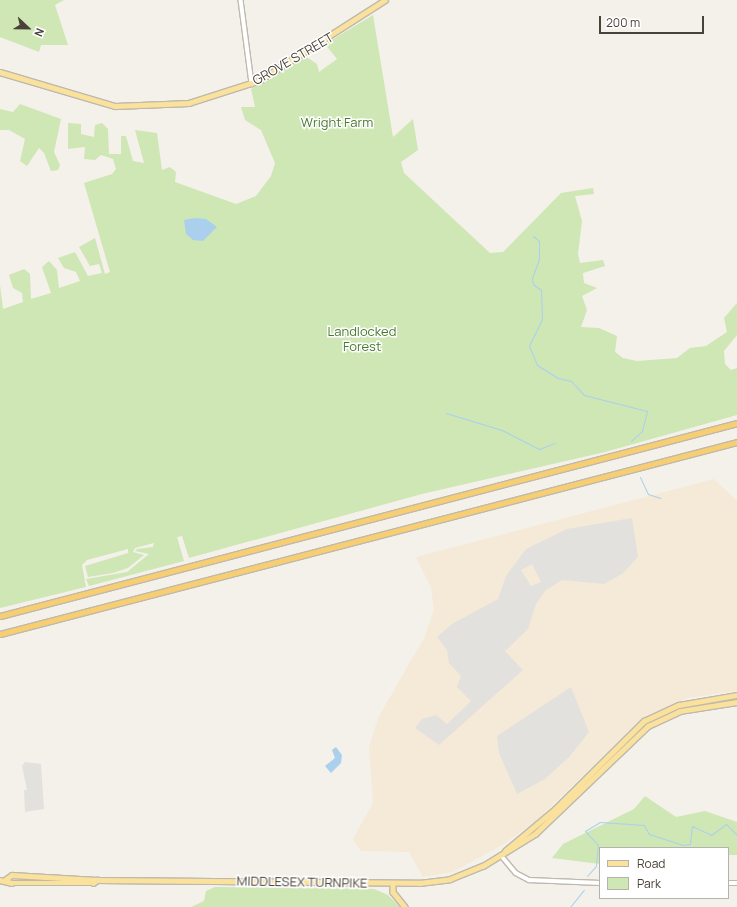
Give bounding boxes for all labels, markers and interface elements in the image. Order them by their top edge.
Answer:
north arrow [8,8,48,48]
scale bar [601,8,706,34]
text: 200 m [606,14,640,31]
text: N [31,26,48,39]
street label: GROVE STREET [250,30,336,88]
park label: Wright Farm [301,114,373,130]
park label: Landlocked Forest [328,324,396,355]
legend [599,847,729,899]
text: Road [637,855,665,872]
street label: MIDDLESEX TURNPIKE [236,873,368,891]
text: Park [637,875,661,892]

